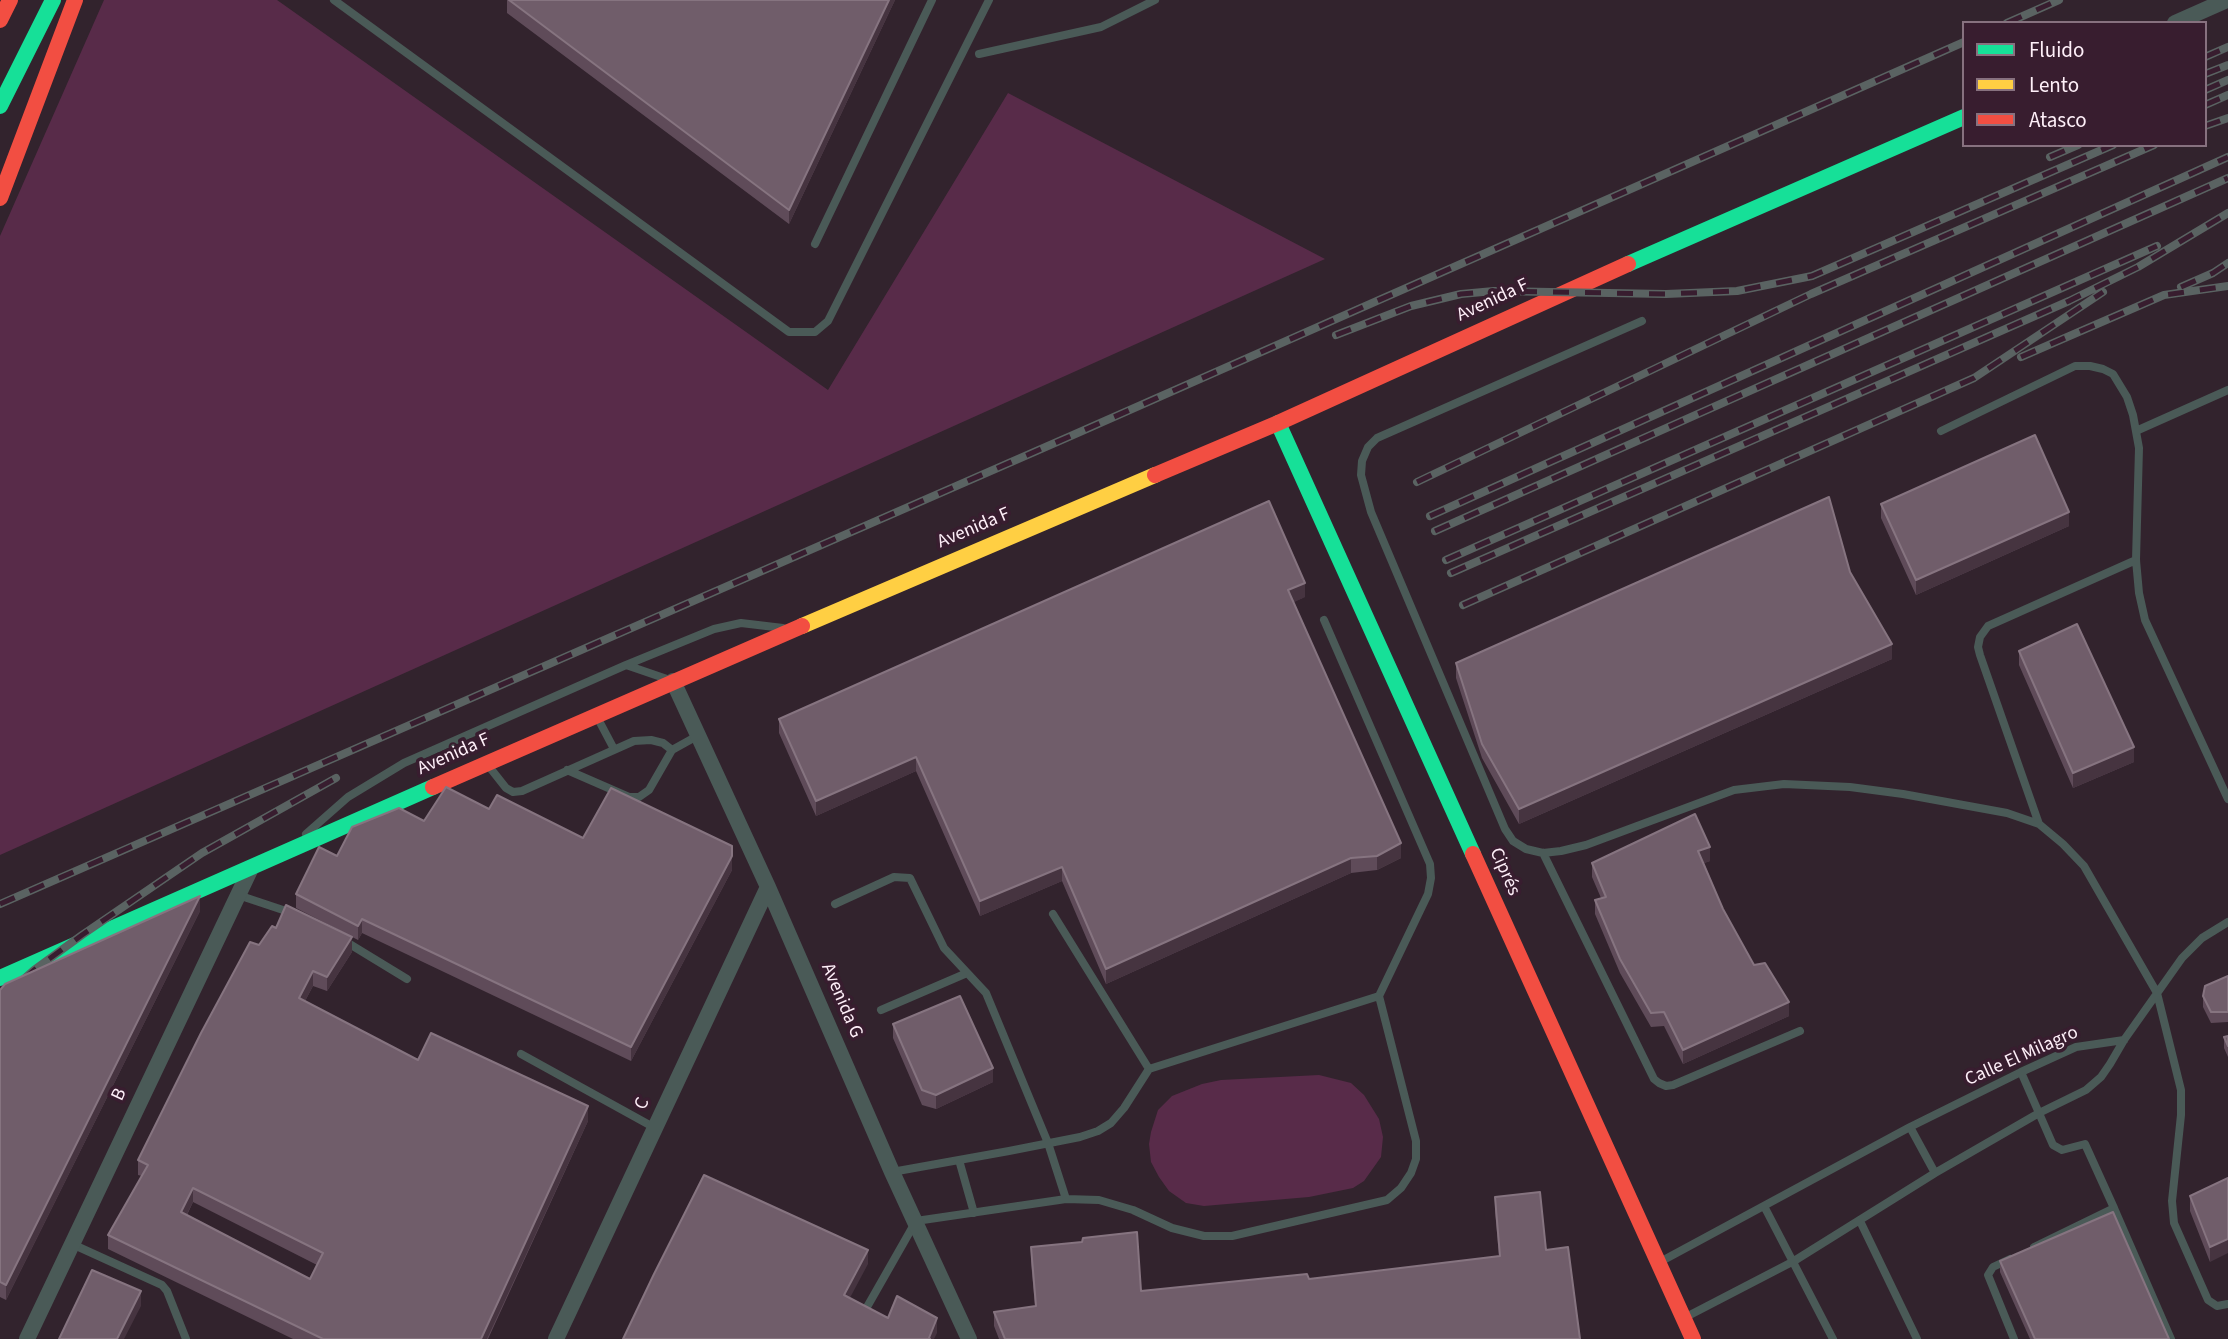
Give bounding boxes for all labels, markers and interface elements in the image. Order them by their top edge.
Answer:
legend [1962,21,2207,147]
text: Fluido [2029,35,2084,65]
text: Lento [2029,70,2079,100]
text: Atasco [2029,105,2087,135]
street label: Avenida F [1453,274,1533,328]
street label: Avenida F [934,504,1014,554]
street label: Avenida F [414,729,494,781]
street label: Ciprés [1483,845,1525,899]
street label: Avenida G [815,960,867,1042]
street label: Calle El Milagro [1962,1022,2082,1092]
street label: B [107,1085,133,1105]
street label: C [630,1094,656,1114]

